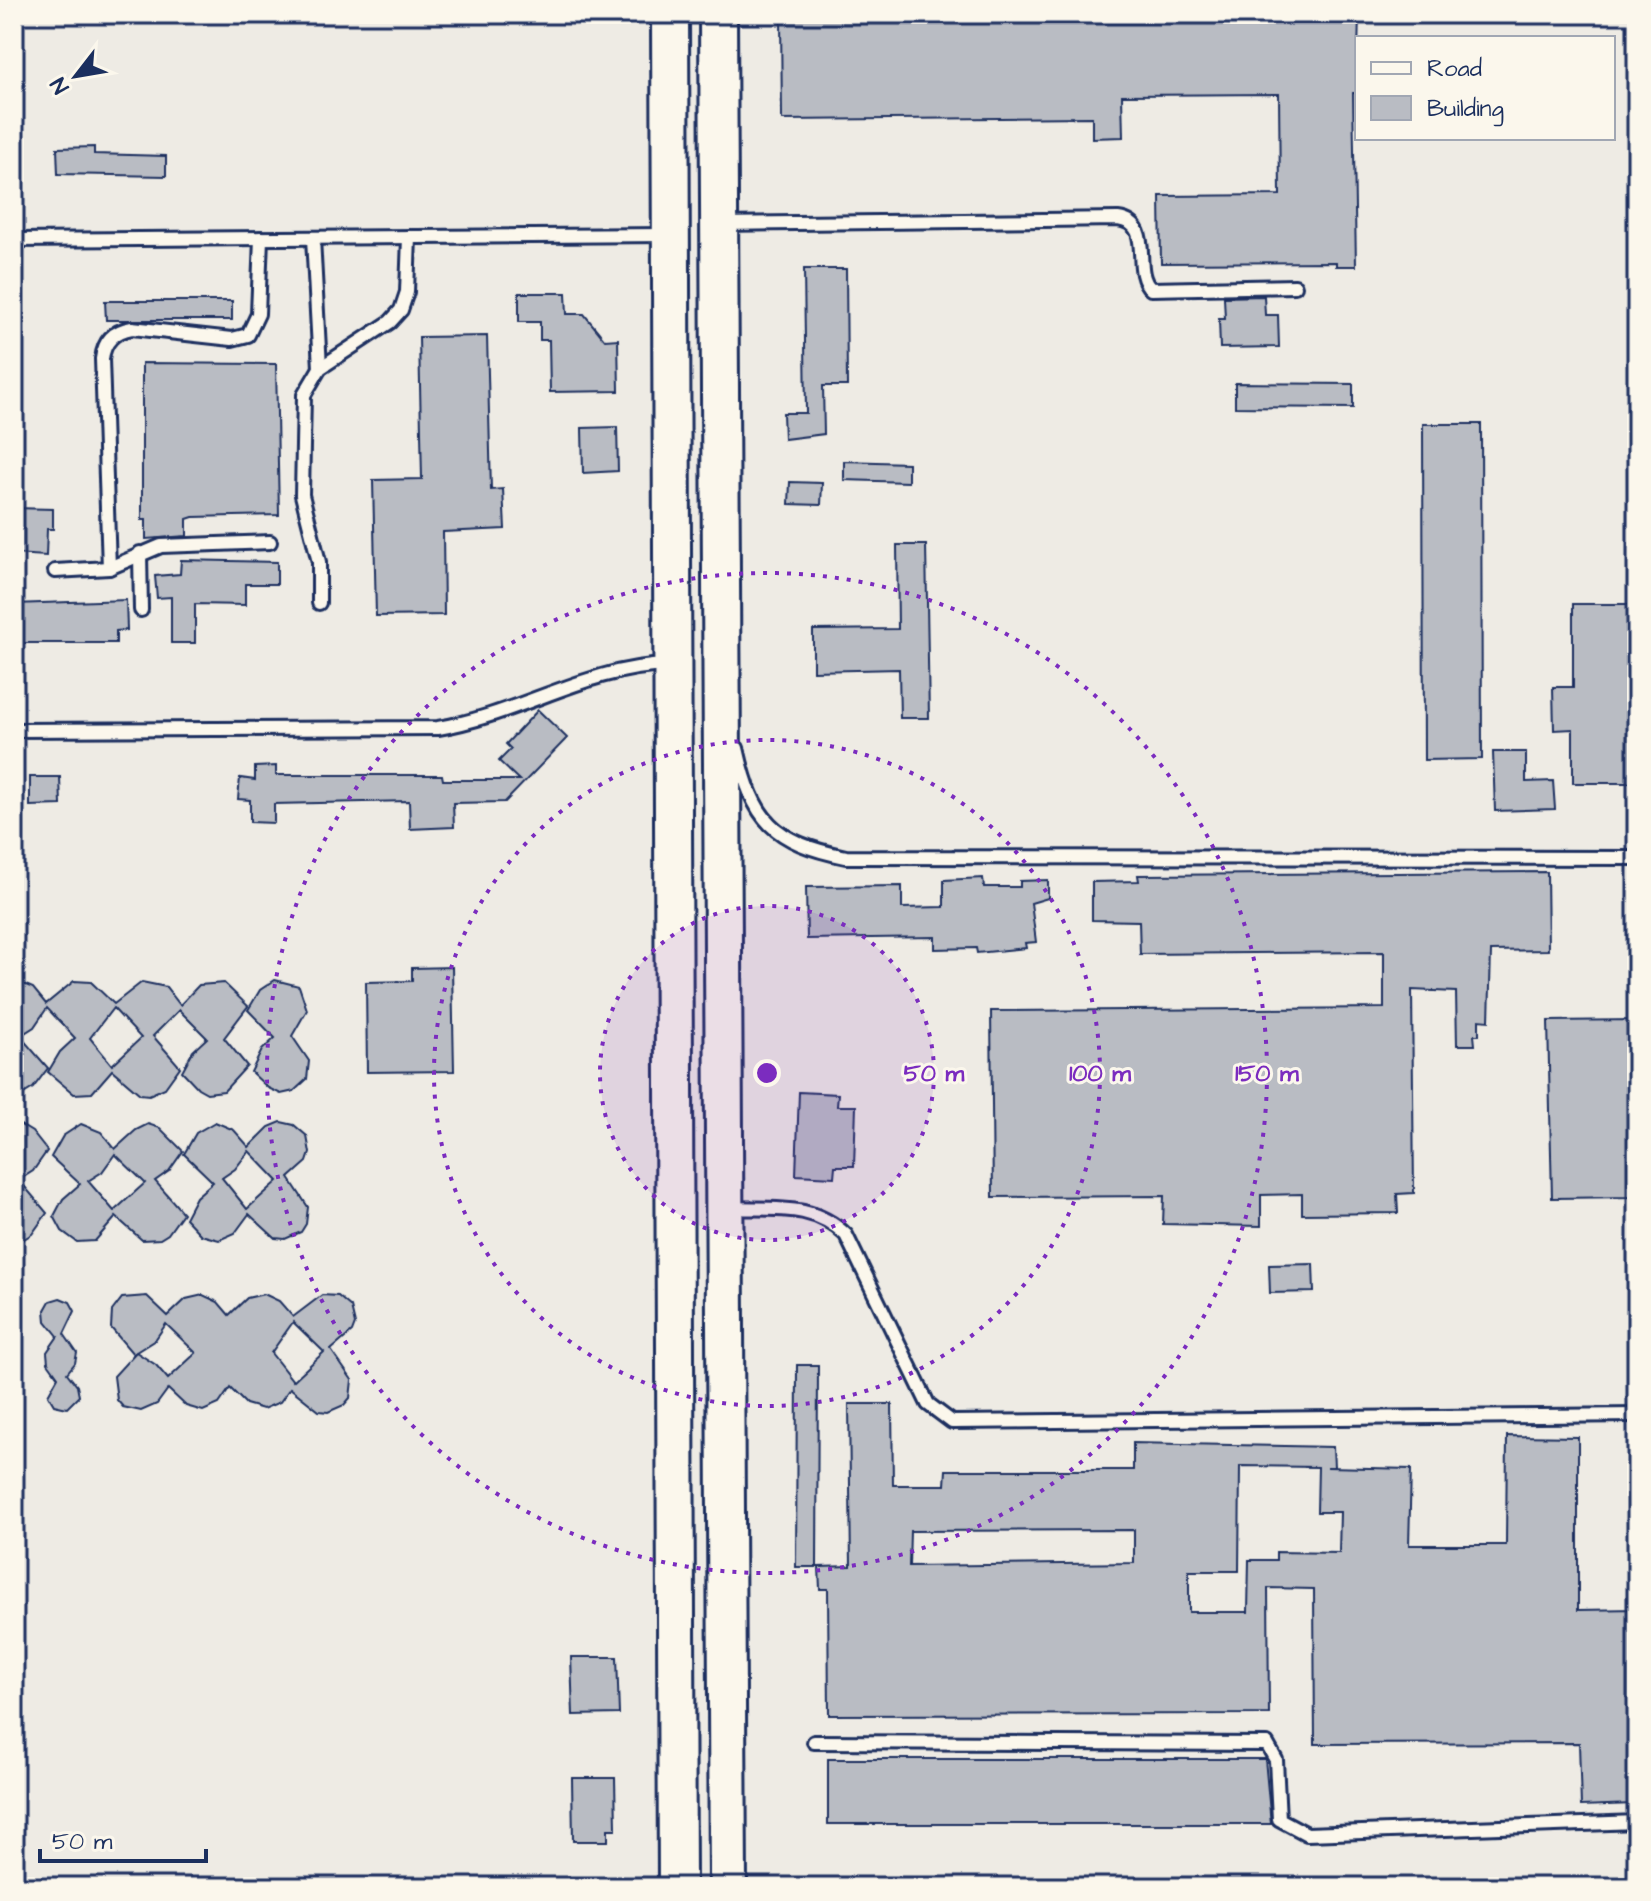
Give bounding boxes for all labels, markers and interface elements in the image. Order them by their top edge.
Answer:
north arrow [36,36,116,116]
legend [1355,36,1615,140]
text: Road [1427,52,1482,86]
text: N [43,71,77,99]
text: Building [1427,92,1504,127]
text: 50 m [904,1057,965,1091]
text: 100 m [1069,1057,1131,1091]
text: 150 m [1235,1057,1299,1091]
centre of rings [753,1059,781,1087]
scale bar [40,1813,206,1863]
text: 50 m [52,1825,113,1859]

